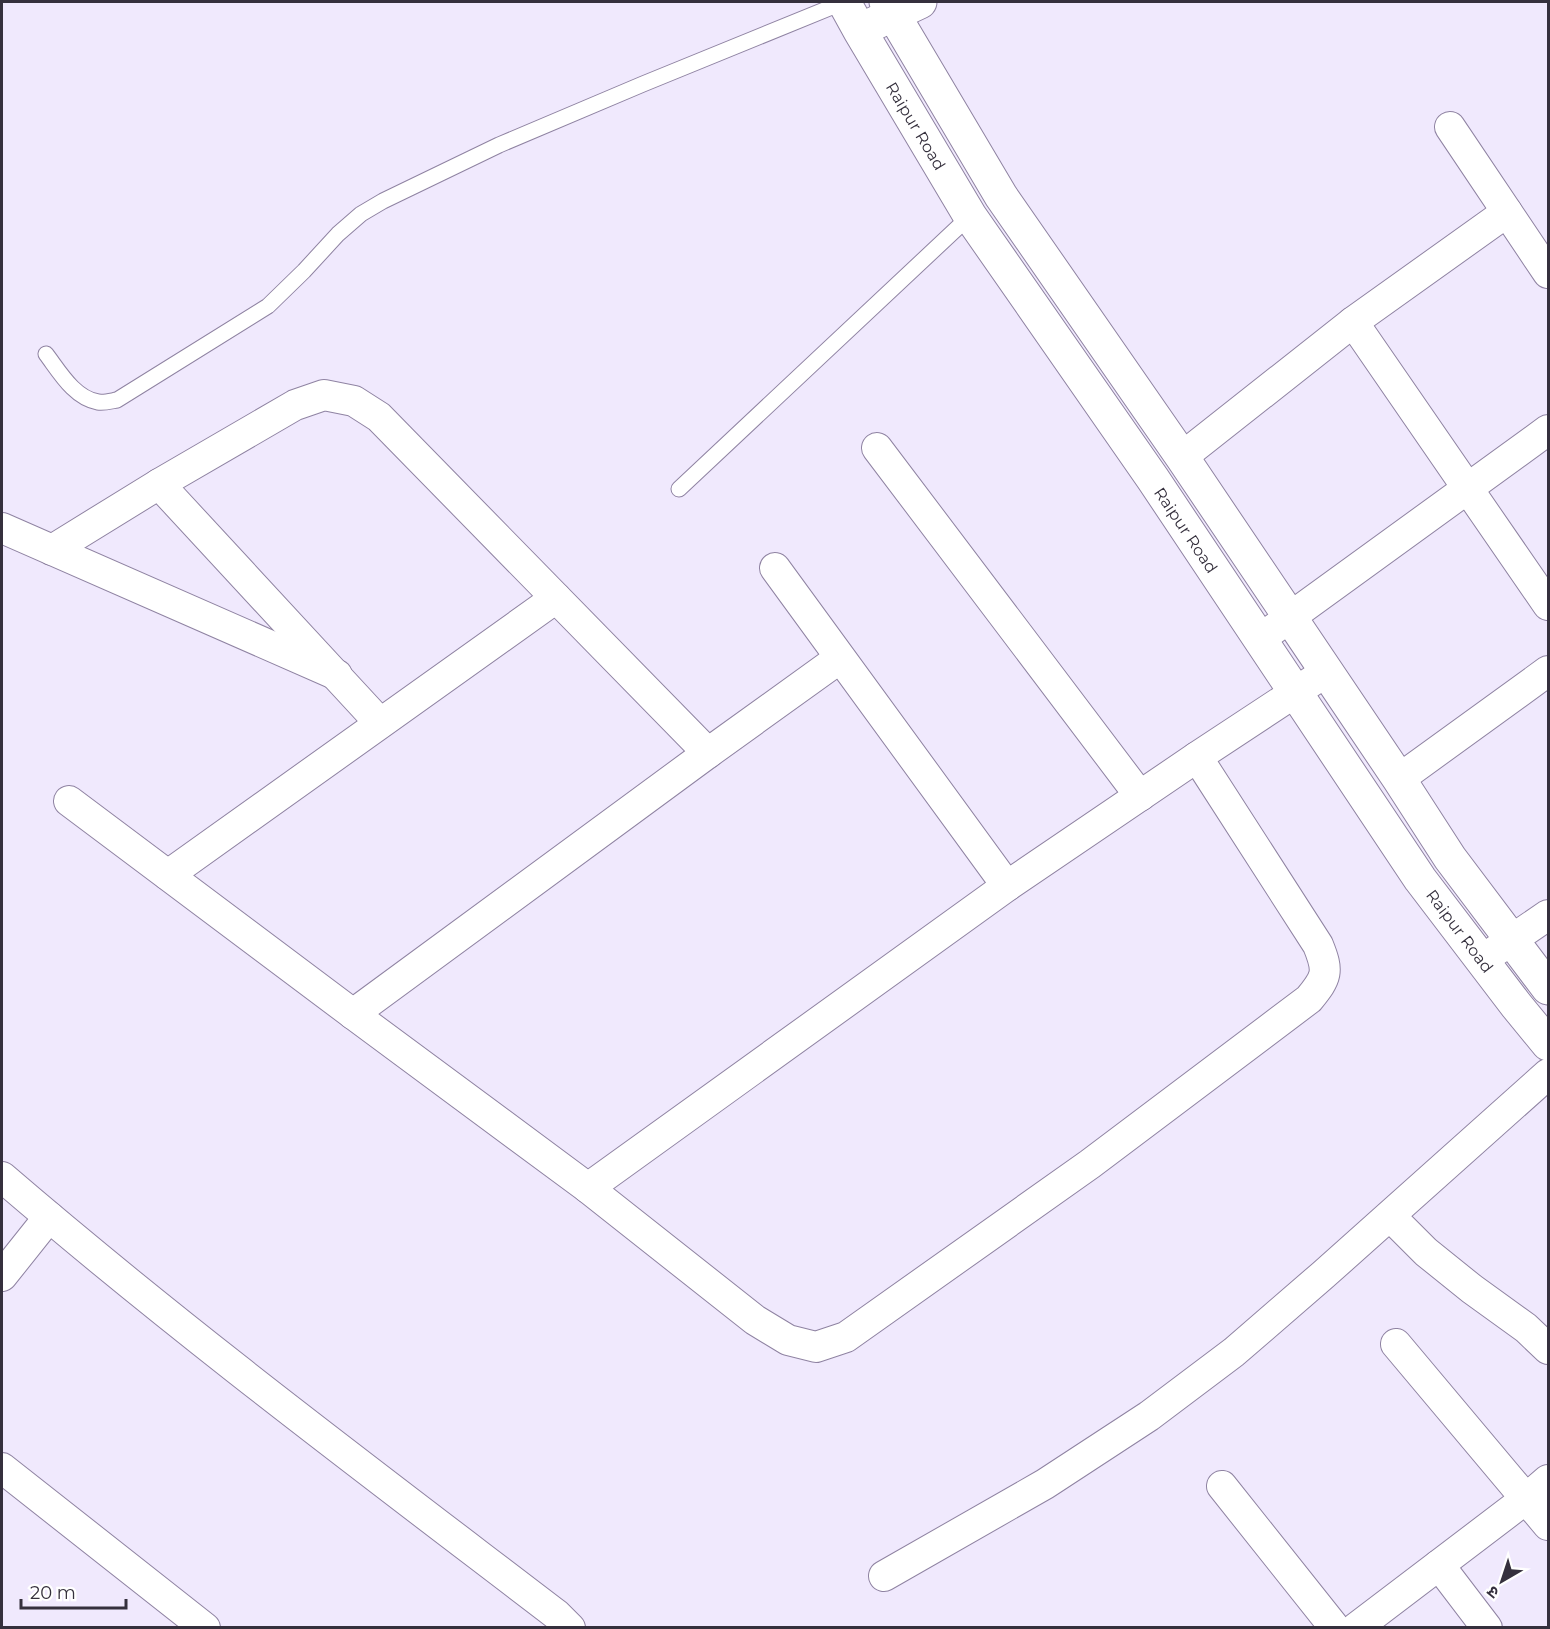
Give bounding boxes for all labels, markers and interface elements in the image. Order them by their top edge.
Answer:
street label: Raipur Road [882,79,949,174]
street label: Raipur Road [1150,484,1221,577]
street label: Raipur Road [1422,886,1497,977]
north arrow [1472,1551,1532,1611]
scale bar [21,1572,126,1610]
text: 20 m [30,1582,76,1604]
text: उ [1483,1582,1502,1603]

